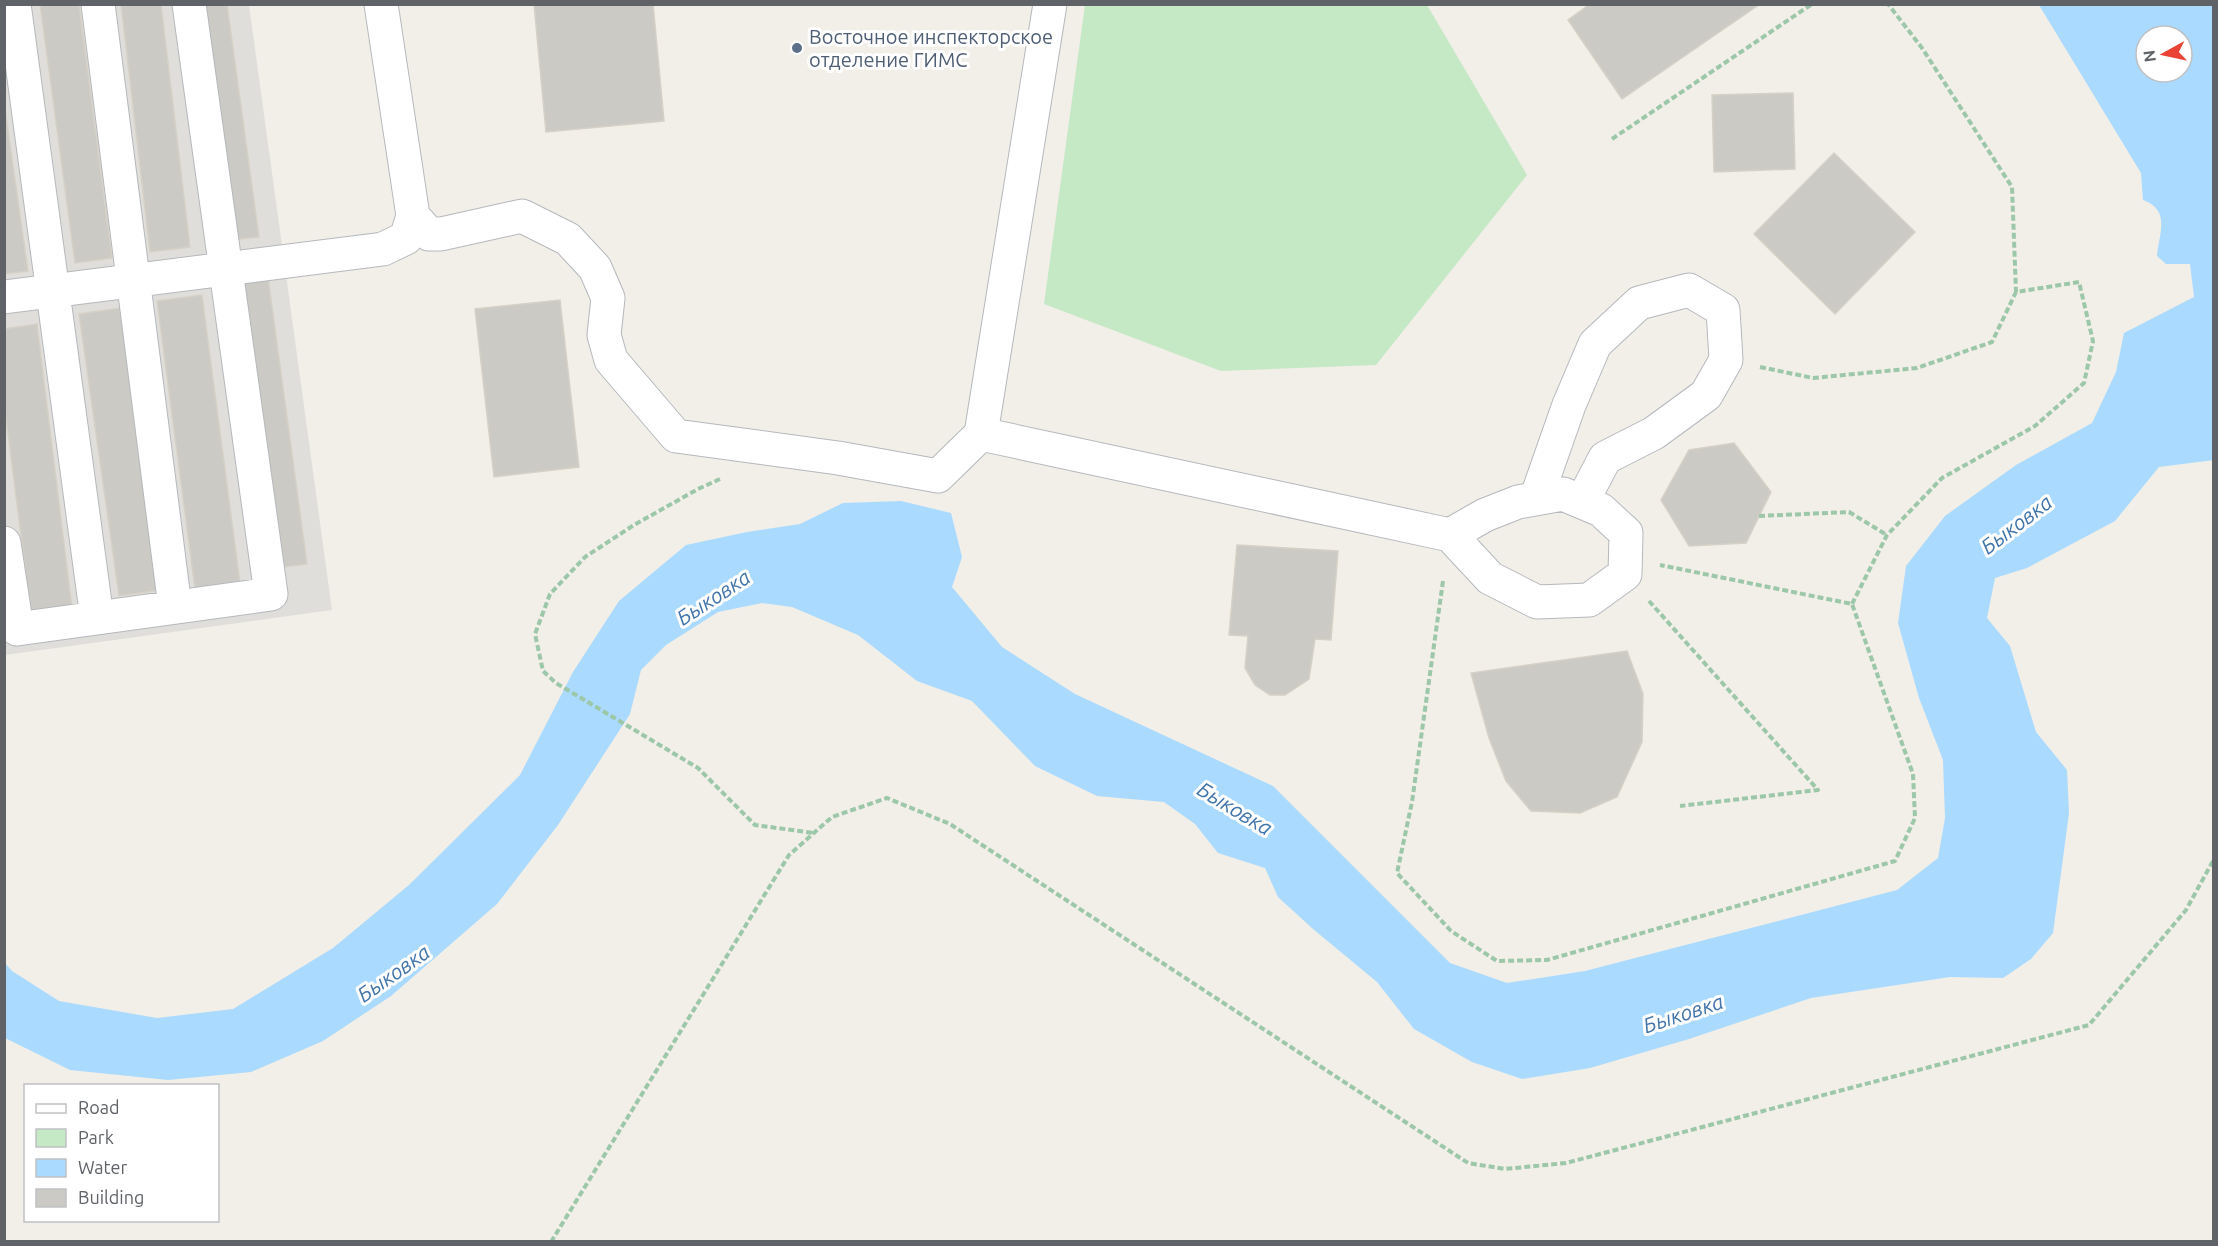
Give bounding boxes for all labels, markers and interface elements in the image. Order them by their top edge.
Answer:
north arrow [2134,24,2194,84]
place label: Восточное инспекторское отделение ГИМС [809,25,1053,71]
marker: Восточное инспекторское отделение ГИМС [790,41,804,55]
text: N [2139,49,2159,63]
water label: Быковка [1976,489,2056,559]
water label: Быковка [672,564,754,630]
water label: Быковка [1193,776,1277,840]
water label: Быковка [352,939,434,1007]
water label: Быковка [1640,989,1726,1037]
legend [24,1084,219,1222]
text: Road [78,1097,120,1117]
text: Park [78,1127,114,1147]
text: Water [78,1157,128,1177]
text: Building [78,1187,144,1207]

